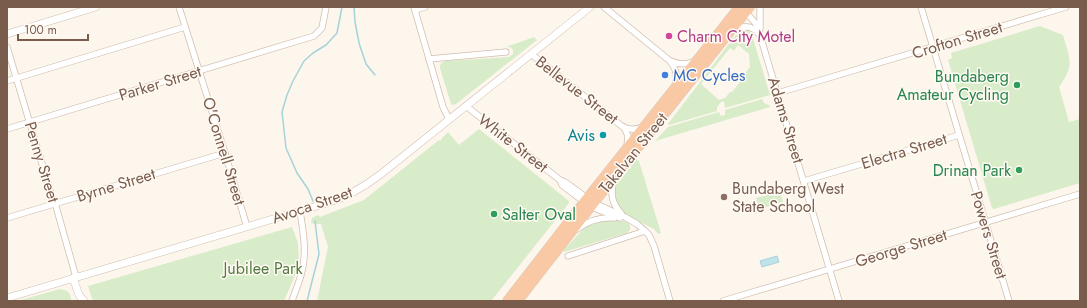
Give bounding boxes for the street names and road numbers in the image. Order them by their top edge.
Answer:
street label: Crofton Street [909,15,1005,65]
street label: Bellevue Street [531,50,623,130]
street label: Parker Street [116,60,204,106]
street label: Adams Street [762,74,810,166]
street label: O'Connell Street [197,94,251,208]
street label: White Street [473,108,553,178]
street label: Takalvan Street [593,108,673,198]
street label: Penny Street [19,119,65,205]
street label: Electra Street [858,127,950,175]
street label: Byrne Street [74,162,158,208]
street label: Avoca Street [269,180,355,229]
street label: Powers Street [965,188,1013,282]
street label: George Street [852,223,950,273]

